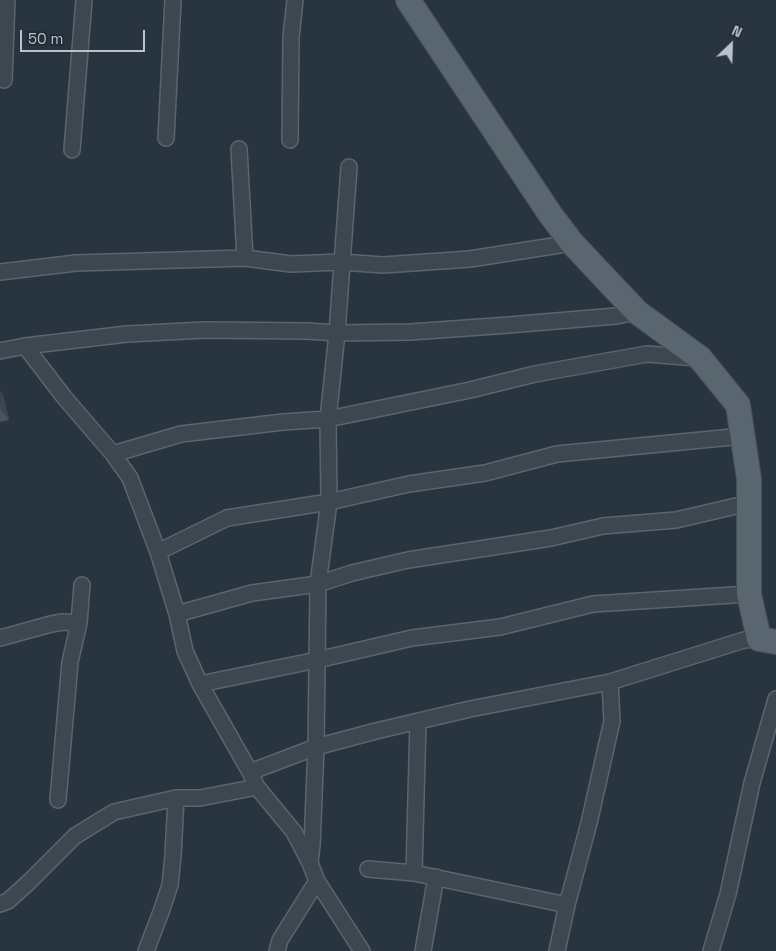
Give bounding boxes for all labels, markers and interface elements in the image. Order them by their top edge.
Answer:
scale bar [22,20,148,52]
north arrow [706,20,756,70]
text: N [729,21,745,41]
text: 50 m [28,29,63,48]

